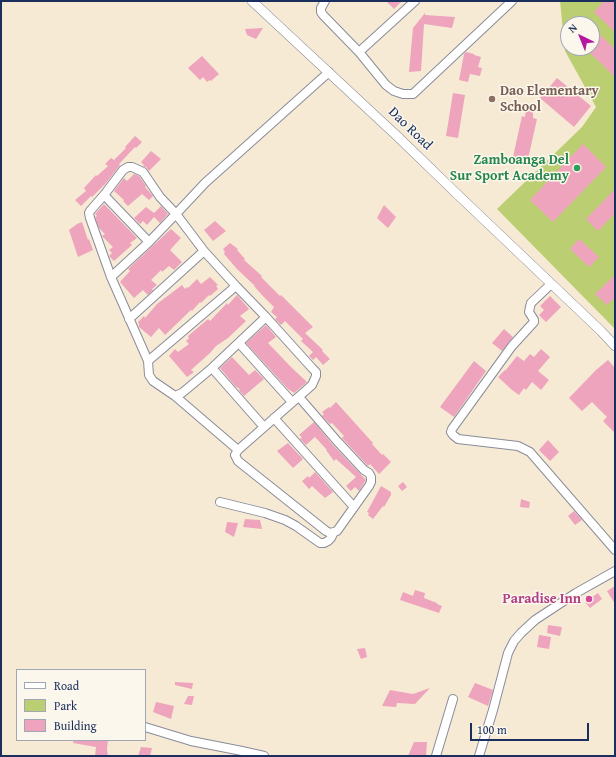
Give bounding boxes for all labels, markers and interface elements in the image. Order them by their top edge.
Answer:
north arrow [560,16,600,56]
text: N [564,20,581,36]
place label: Dao Elementary School [500,83,599,116]
marker: Dao Elementary School [487,94,497,104]
street label: Dao Road [385,104,435,154]
place label: Zamboanga Del Sur Sport Academy [450,152,569,184]
marker: Zamboanga Del Sur Sport Academy [572,163,582,173]
place label: Paradise Inn [503,591,581,607]
marker: Paradise Inn [584,594,594,604]
legend [16,669,146,741]
text: Road [54,677,79,694]
text: Park [54,697,77,714]
scale bar [472,715,591,741]
text: Building [54,717,97,734]
text: 100 m [477,721,507,738]

